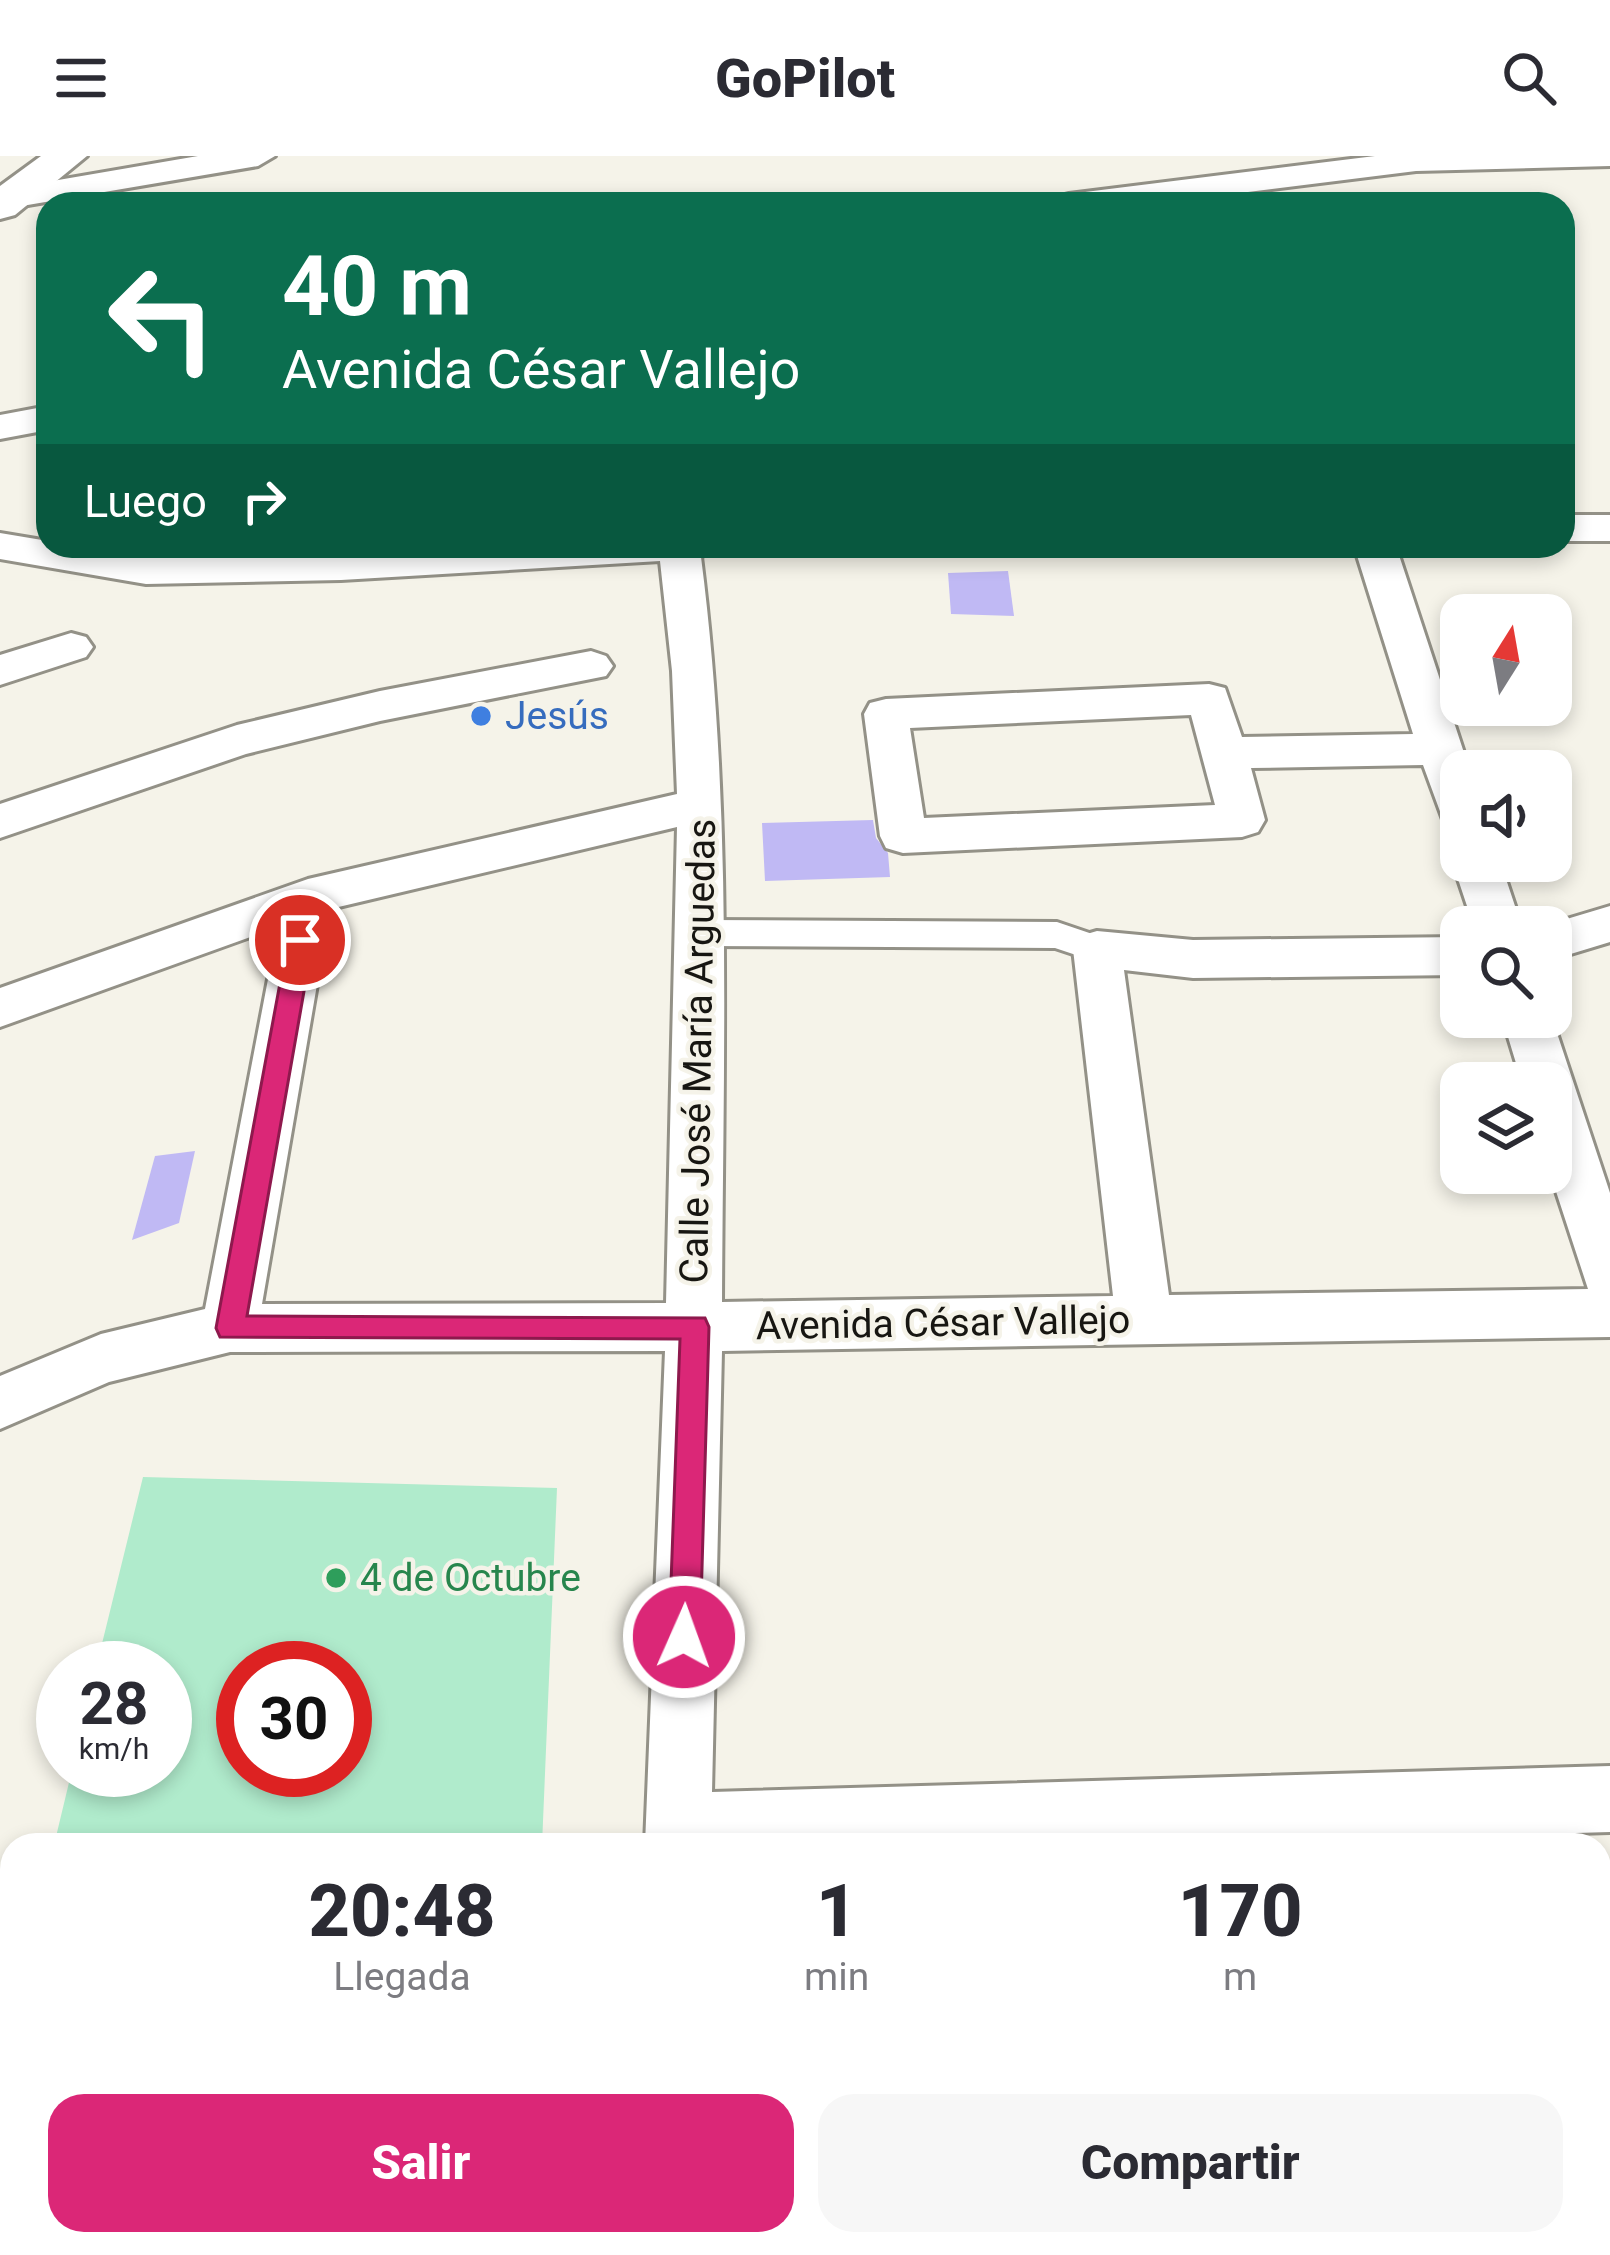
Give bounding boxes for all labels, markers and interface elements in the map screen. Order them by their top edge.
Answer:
icon: menu [48,45,114,111]
icon: search [1496,45,1562,111]
text: GoPilot [715,47,895,110]
text: 40 m [282,237,472,336]
icon: left [84,240,240,396]
text: Avenida César Vallejo [282,338,800,401]
icon: right [231,468,297,534]
text: Luego [84,475,207,528]
north arrow [1440,594,1572,726]
map controls [1440,594,1572,1194]
place label: Jesús [505,693,609,739]
marker: Jesús [468,703,494,729]
button: sound [1440,750,1572,882]
street label: Calle José María Arguedas [671,818,725,1284]
pin [249,889,351,991]
button: search [1440,906,1572,1038]
icon: arrive [267,907,333,973]
button: layers [1440,1062,1572,1194]
street label: Avenida César Vallejo [755,1297,1131,1349]
place label: 4 de Octubre [360,1555,581,1601]
marker: 4 de Octubre [323,1565,349,1591]
position arrow [621,1574,747,1700]
speed limit sign: 30 [216,1641,372,1797]
text: 28 [80,1668,148,1739]
text: km/h [79,1731,149,1766]
text: 20:48 [309,1869,496,1954]
text: 1 [816,1869,857,1954]
text: 170 [1178,1869,1302,1954]
text: Llegada [333,1954,471,2000]
text: min [804,1954,869,2000]
text: m [1223,1954,1257,2000]
button: Salir [48,2094,794,2232]
button: Compartir [818,2094,1563,2232]

